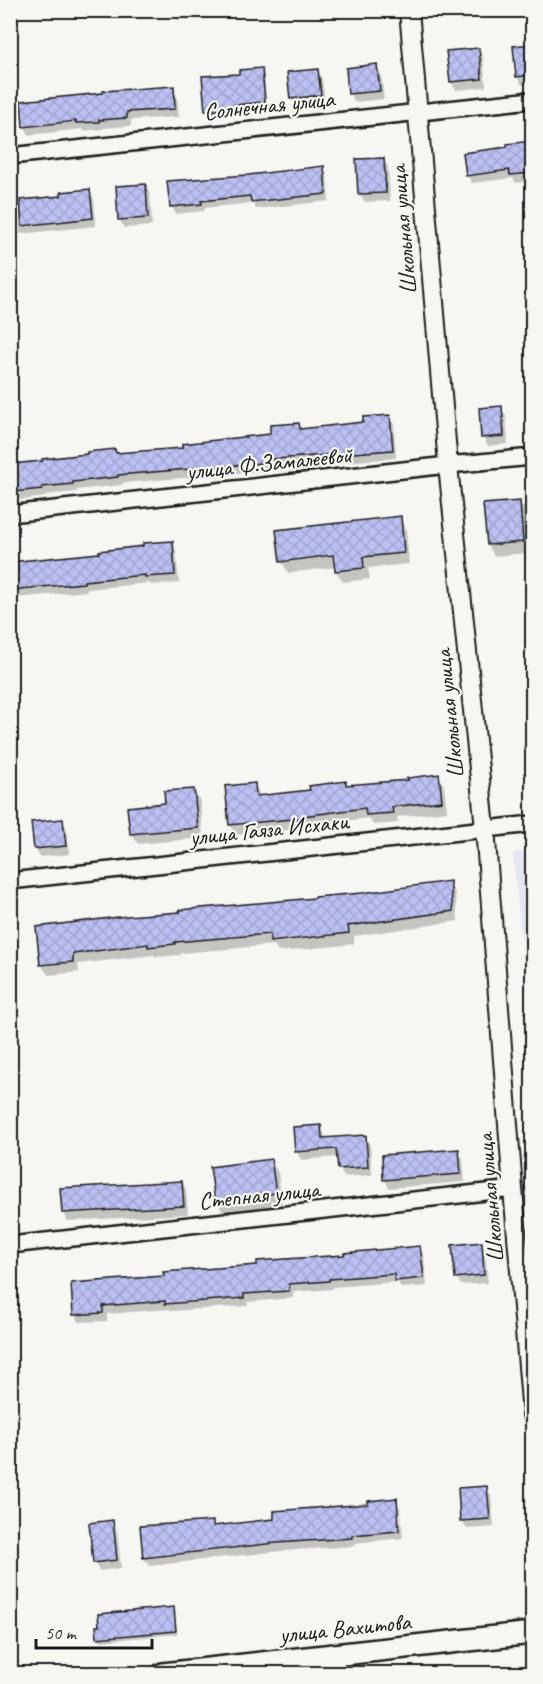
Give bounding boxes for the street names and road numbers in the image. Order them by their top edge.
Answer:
street label: Солнечная улица [202,83,337,127]
street label: Школьная улица [382,162,424,296]
street label: улица Ф.Замалеевой [183,439,355,487]
street label: Школьная улица [427,646,471,780]
street label: улица Гаяза Исхаки [186,806,351,852]
street label: Школьная улица [469,1130,511,1264]
street label: Степная улица [197,1174,323,1216]
street label: улица Вахитова [276,1606,414,1650]

